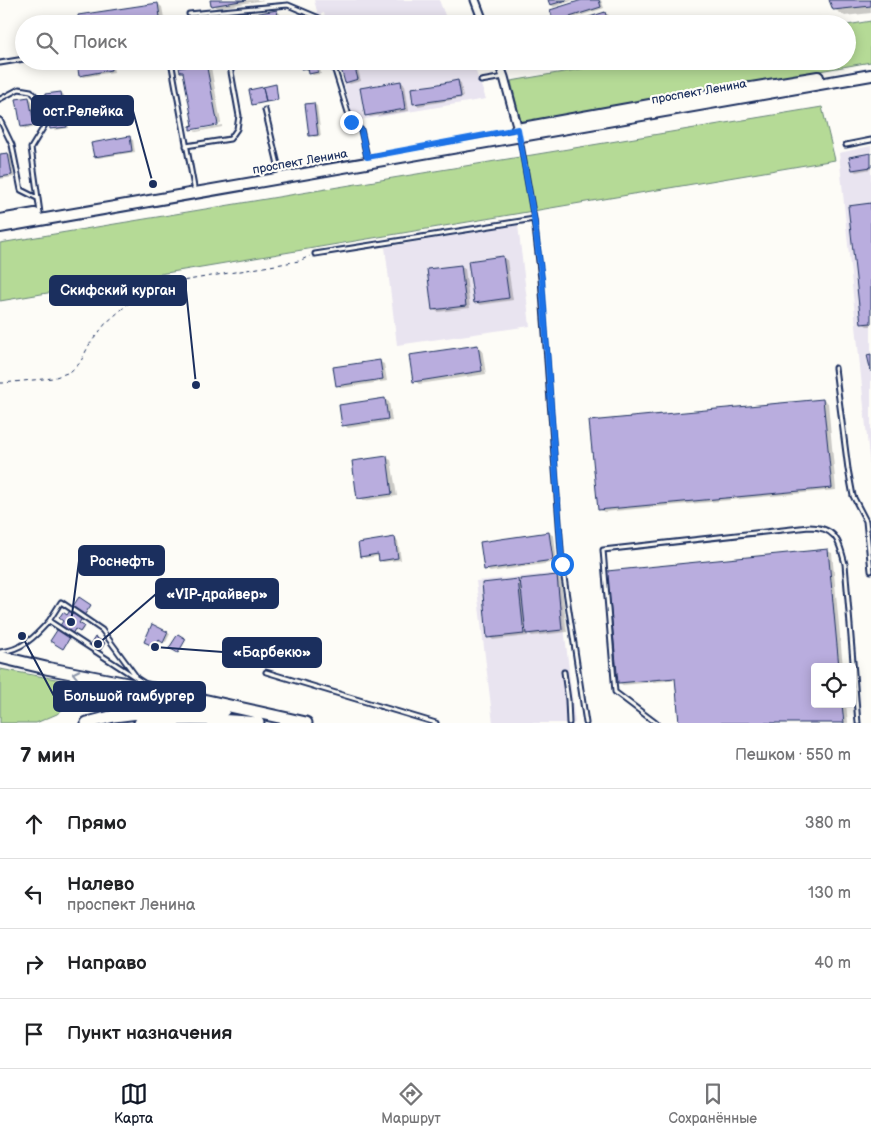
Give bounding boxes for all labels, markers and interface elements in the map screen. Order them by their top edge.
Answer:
search box [15,15,856,70]
icon: search [33,29,61,57]
text: Поиск [73,31,127,54]
street label: проспект Ленина [650,76,748,108]
callout: ост.Релейка [32,96,133,125]
text: ост.Релейка [43,103,124,120]
route end [340,111,363,134]
street label: проспект Ленина [251,146,349,178]
callout: Скифский курган [50,276,186,305]
text: Скифский курган [60,282,176,299]
callout: Роснефть [79,546,164,575]
text: Роснефть [90,553,155,570]
route start [551,553,574,576]
callout: «VIP-драйвер» [156,579,278,608]
text: «VIP-драйвер» [166,586,268,603]
callout: «Барбекю» [223,638,321,667]
text: «Барбекю» [233,644,311,661]
map controls [811,663,856,708]
button: locate [811,663,856,708]
one-way arrow [72,670,80,680]
callout: Большой гамбургер [54,682,205,711]
text: Большой гамбургер [64,688,195,705]
text: 7 мин [20,743,75,768]
text: Пешком · 550 m [735,746,851,765]
icon: ahead [20,810,48,838]
text: Прямо [67,812,127,835]
text: 380 m [805,814,851,833]
text: Налево [67,873,134,896]
icon: left [20,880,48,908]
text: 130 m [808,884,851,903]
text: проспект Ленина [67,896,196,915]
icon: right [20,950,48,978]
text: Направо [67,952,147,975]
text: 40 m [814,954,851,973]
icon: arrive [20,1020,48,1048]
text: Пункт назначения [67,1022,232,1045]
tab: Карта [114,1080,153,1127]
tab: Маршрут [381,1080,441,1127]
tab: Сохранённые [669,1080,757,1127]

